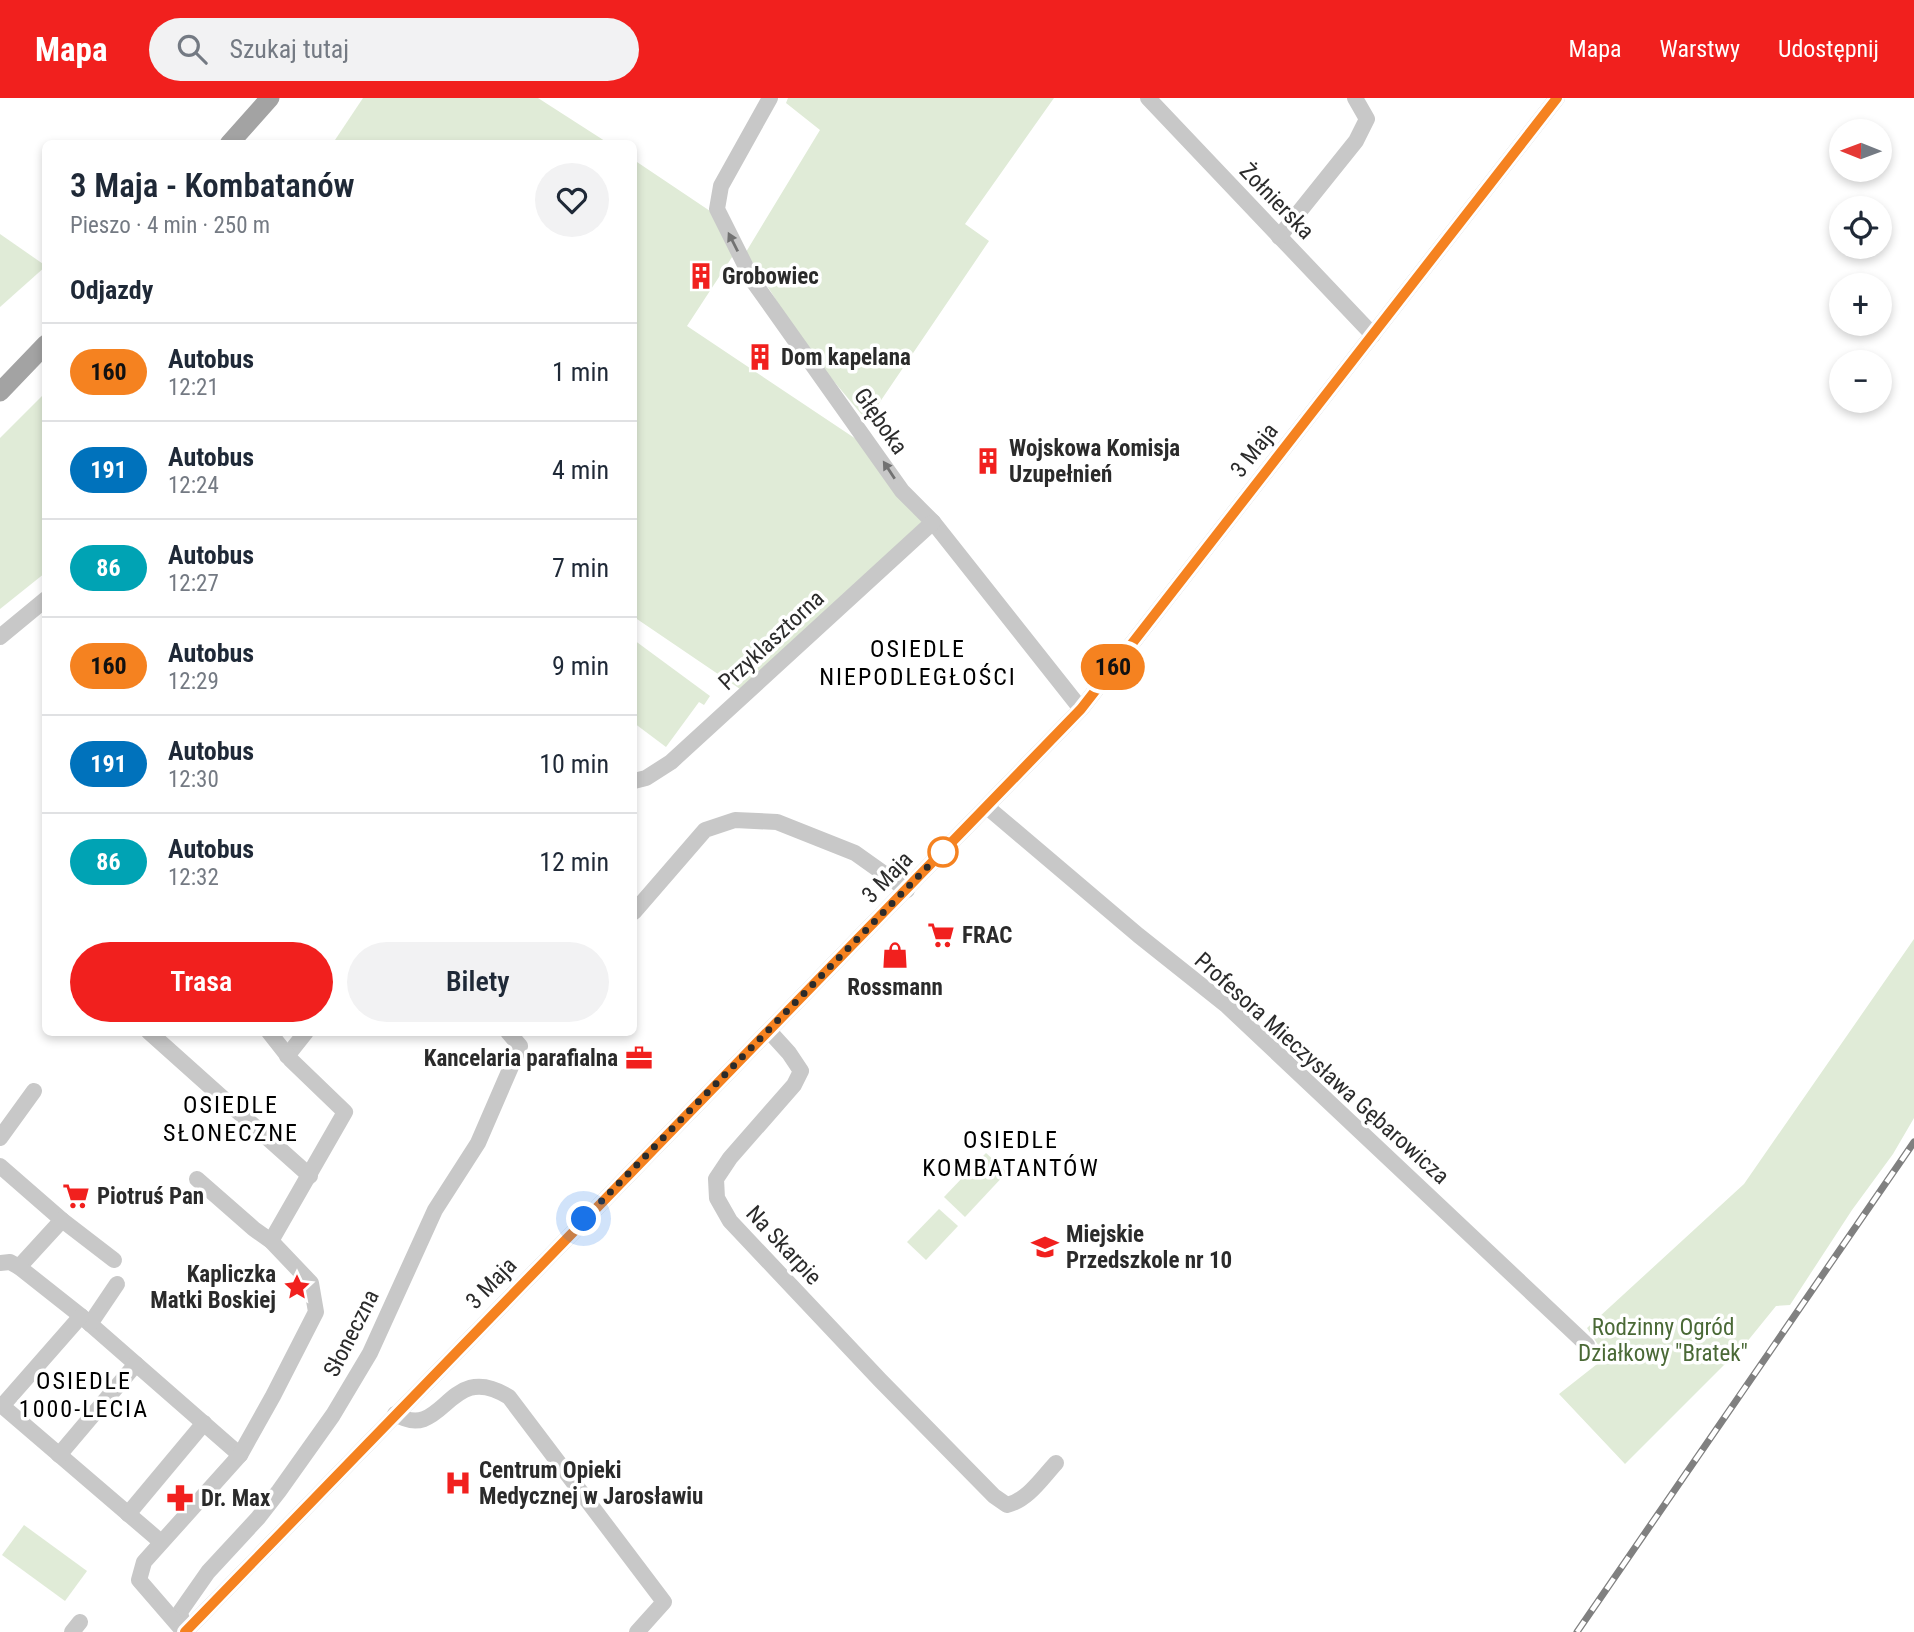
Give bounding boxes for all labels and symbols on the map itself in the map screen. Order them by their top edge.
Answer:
north arrow [1829,119,1892,182]
street label: Żołnierska [1234,158,1319,245]
one-way arrow [728,232,739,252]
building icon: Grobowiec [686,261,716,291]
place label: Grobowiec [722,263,819,290]
building icon: Dom kapelana [745,342,775,372]
place label: Dom kapelana [781,344,911,371]
street label: Głęboka [848,383,913,460]
street label: 3 Maja [1225,418,1284,483]
place label: Wojskowa Komisja Uzupełnień [1009,435,1180,488]
building icon: Wojskowa Komisja Uzupełnień [973,446,1003,476]
one-way arrow [882,461,895,480]
street label: Przyklasztorna [713,585,830,696]
district label: OSIEDLE NIEPODLEGŁOŚCI [819,635,1017,691]
line badge: 160 [1073,644,1153,690]
unlabelled marker [928,837,958,867]
street label: 3 Maja [856,846,918,909]
supermarket icon: FRAC [926,920,956,950]
place label: FRAC [962,922,1012,949]
shop icon: Rossmann [880,940,910,970]
street label: Profesora Mieczysława Gębarowicza [1189,947,1454,1190]
place label: Rossmann [847,974,943,1001]
office icon: Kancelaria parafialna [624,1043,654,1073]
place label: Kancelaria parafialna [424,1045,618,1072]
district label: OSIEDLE SŁONECZNE [163,1091,299,1147]
district label: OSIEDLE KOMBATANTÓW [922,1126,1100,1182]
supermarket icon: Piotruś Pan [61,1181,91,1211]
place label: Piotruś Pan [97,1183,204,1210]
street label: Na Skarpie [740,1200,827,1290]
your location [566,1201,601,1236]
place label: Miejskie Przedszkole nr 10 [1066,1221,1232,1274]
school or university icon: Miejskie Przedszkole nr 10 [1030,1232,1060,1262]
street label: 3 Maja [460,1252,522,1315]
place label: Kapliczka Matki Boskiej [150,1261,276,1314]
place icon: Kapliczka Matki Boskiej [282,1272,312,1302]
street label: Słoneczna [318,1285,385,1381]
park label: Rodzinny Ogród Działkowy "Bratek" [1578,1314,1748,1367]
district label: OSIEDLE 1000-LECIA [19,1367,149,1423]
place label: Centrum Opieki Medycznej w Jarosławiu [479,1457,703,1510]
hospital icon: Centrum Opieki Medycznej w Jarosławiu [443,1468,473,1498]
pharmacy icon: Dr. Max [165,1483,195,1513]
place label: Dr. Max [201,1485,271,1512]

